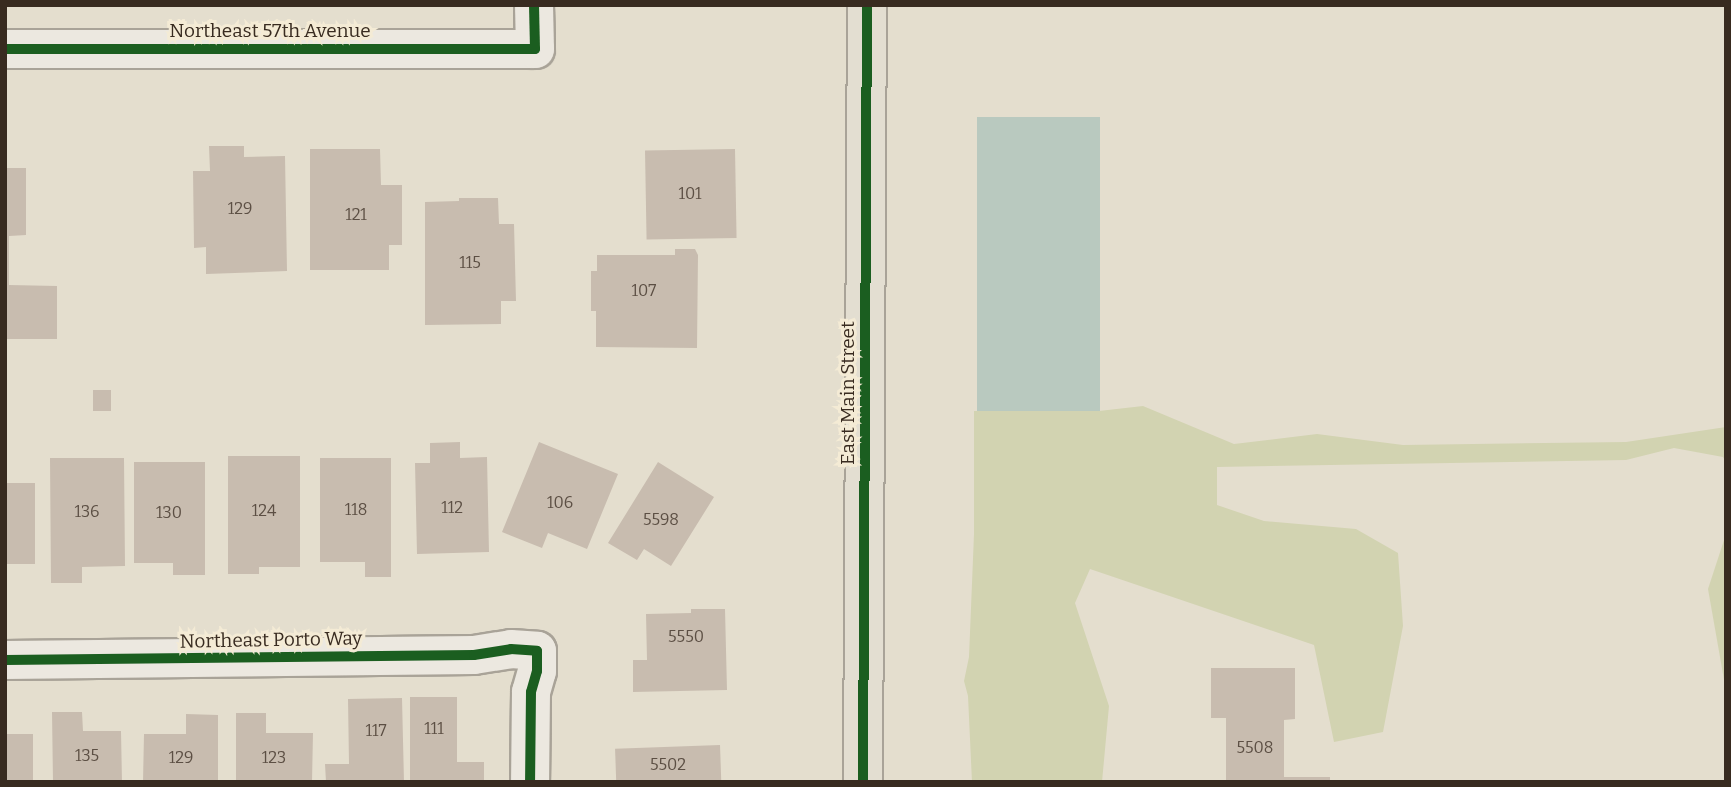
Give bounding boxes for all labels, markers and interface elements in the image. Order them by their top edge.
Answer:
street label: Northeast 57th Avenue [169,20,371,42]
house number: 101 [678,184,702,204]
house number: 129 [228,199,252,219]
house number: 121 [345,205,367,225]
house number: 115 [459,253,481,273]
house number: 107 [632,281,656,301]
street label: East Main Street [837,321,859,465]
house number: 106 [547,493,573,513]
house number: 112 [441,498,463,518]
house number: 118 [345,500,367,520]
house number: 124 [252,501,276,521]
house number: 136 [74,502,100,522]
house number: 130 [156,503,182,523]
house number: 5598 [643,510,679,530]
street label: Northeast Porto Way [180,627,362,653]
house number: 5550 [668,627,704,647]
house number: 111 [424,719,444,739]
house number: 117 [366,721,386,741]
house number: 5508 [1237,738,1273,758]
house number: 135 [75,746,99,766]
house number: 129 [169,748,193,768]
house number: 123 [262,748,286,768]
house number: 5502 [650,755,686,775]

